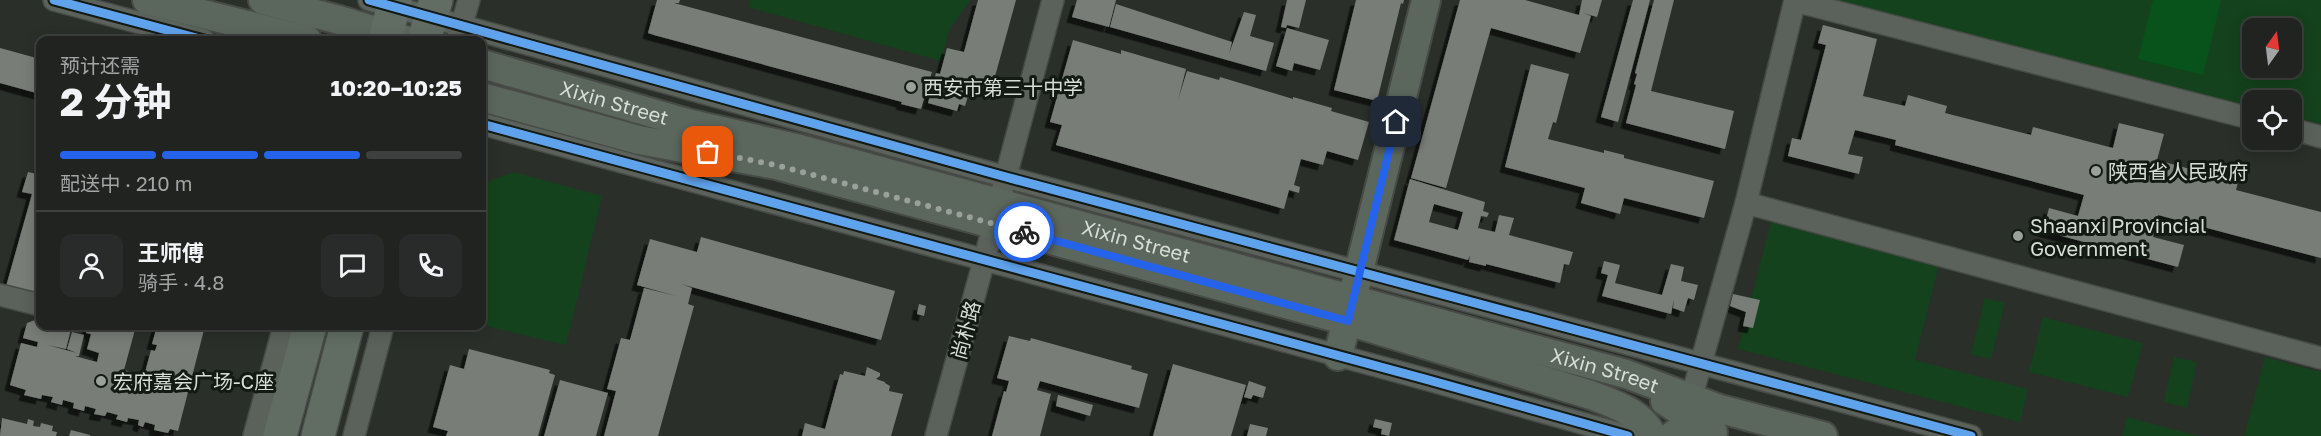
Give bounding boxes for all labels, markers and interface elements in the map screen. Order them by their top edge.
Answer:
north arrow [2242,18,2302,78]
map controls [2242,18,2302,150]
text: 预计还需 [60,53,140,77]
text: 10:20–10:25 [330,74,462,101]
street label: Xixin Street [558,75,672,129]
place label: 西安市第三十中学 [923,75,1083,99]
text: 2 分钟 [60,78,172,125]
marker: 西安市第三十中学 [904,80,918,94]
button: locate [2242,90,2302,150]
pin [1370,96,1421,147]
icon: home [1379,105,1412,138]
pin [682,126,733,177]
icon: bag [691,135,724,168]
place label: 陕西省人民政府 [2108,159,2248,183]
marker: 陕西省人民政府 [2089,164,2103,178]
text: 配送中 · 210 m [60,171,192,195]
courier [994,202,1054,262]
place label: Shaanxi Provincial Government [2030,213,2206,260]
street label: Xixin Street [1080,214,1193,267]
icon: bike [1008,216,1041,249]
marker: Shaanxi Provincial Government [2011,229,2025,243]
button: person [60,234,123,297]
button: chat [321,234,384,297]
button: phone [399,234,462,297]
text: 王师傅 [138,239,204,266]
text: 骑手 · 4.8 [138,270,224,294]
street label: 尚朴路 [946,298,984,362]
street label: Xixin Street [1548,342,1662,397]
place label: 宏府嘉会广场-C座 [113,369,274,393]
marker: 宏府嘉会广场-C座 [94,374,108,388]

